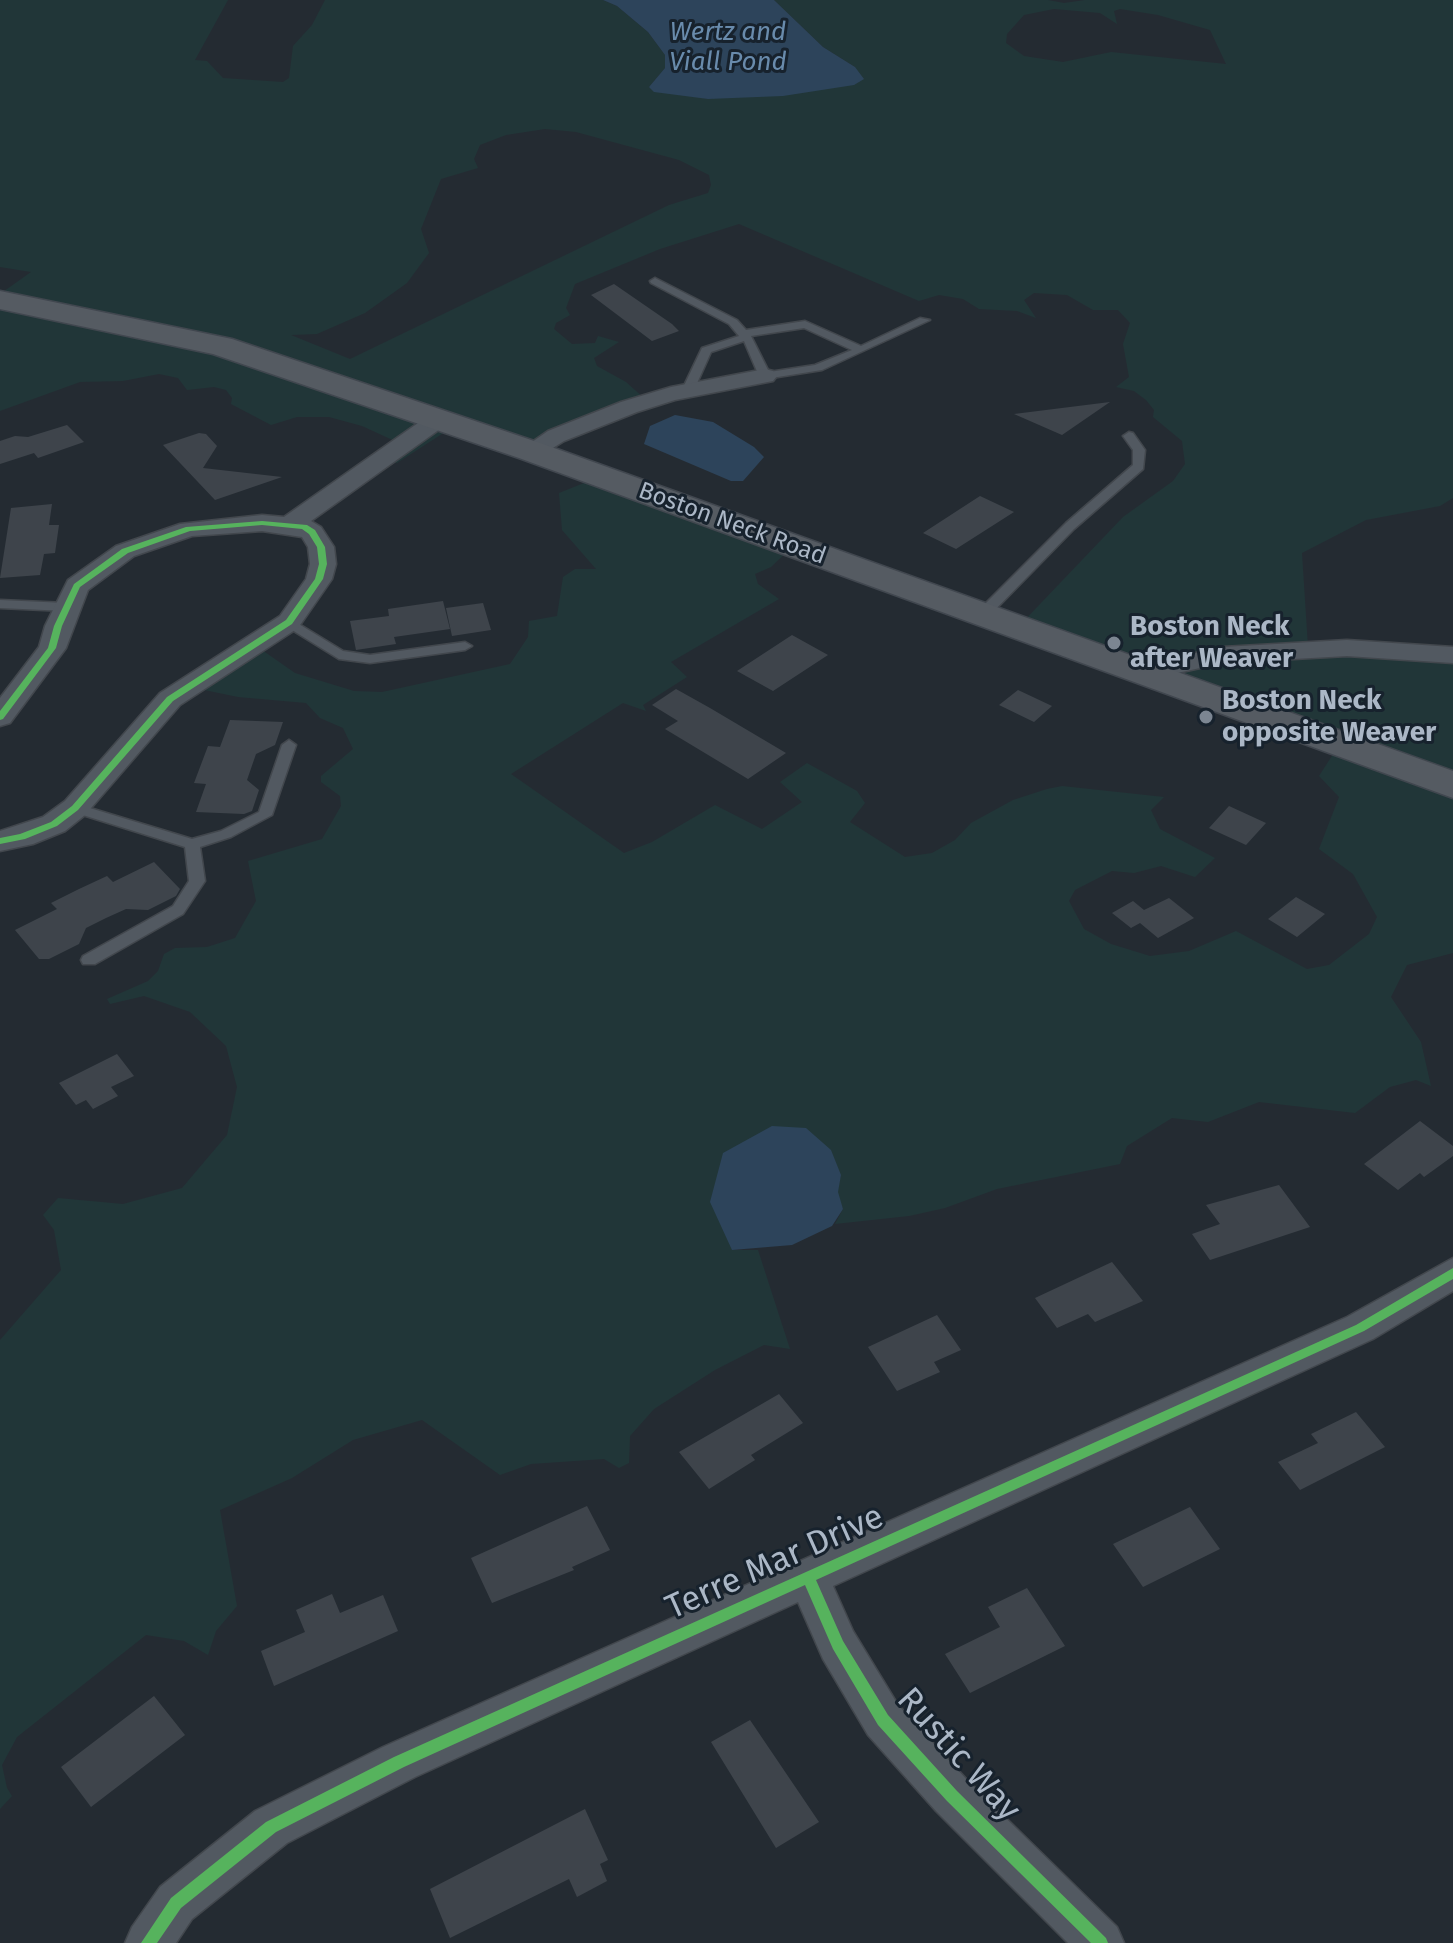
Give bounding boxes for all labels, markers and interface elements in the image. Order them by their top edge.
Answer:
water label: Wertz and Viall Pond [669,17,787,78]
street label: Boston Neck Road [634,477,830,571]
place label: Boston Neck after Weaver [1130,610,1293,676]
marker: Boston Neck after Weaver [1105,634,1123,652]
place label: Boston Neck opposite Weaver [1222,684,1436,750]
marker: Boston Neck opposite Weaver [1197,708,1215,726]
street label: Terre Mar Drive [660,1497,890,1629]
street label: Rustic Way [888,1680,1028,1830]

